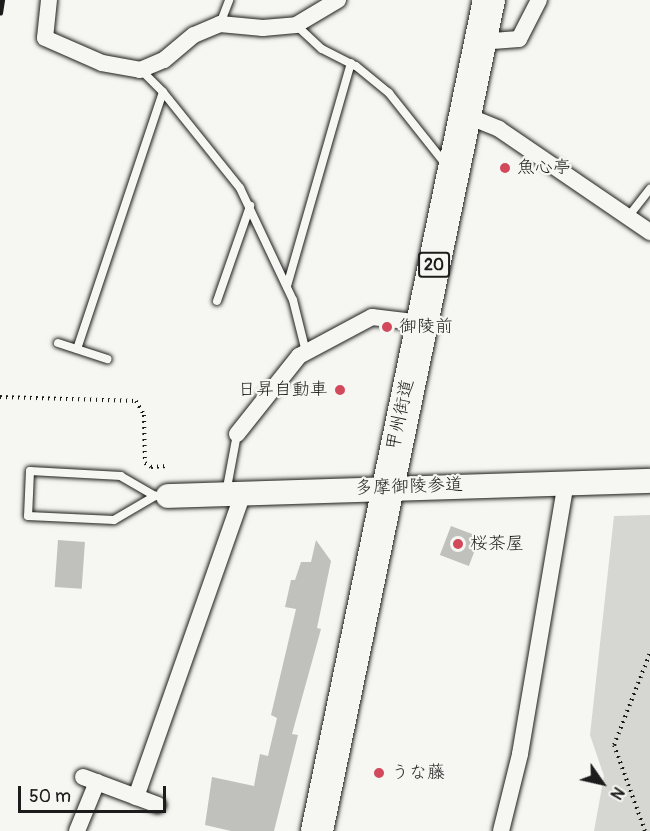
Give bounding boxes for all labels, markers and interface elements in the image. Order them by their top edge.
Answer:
place label: 魚心亭 [517,157,571,179]
marker: 魚心亭 [498,161,512,175]
road number: 20 [418,252,450,278]
place label: 御陵前 [399,316,453,338]
marker: 御陵前 [380,320,394,334]
street label: 甲州街道 [383,378,419,452]
place label: 日昇自動車 [238,379,328,401]
marker: 日昇自動車 [333,383,347,397]
street label: 多摩御陵参道 [355,474,463,500]
place label: 桜茶屋 [470,533,524,555]
marker: 桜茶屋 [451,537,465,551]
north arrow [572,753,632,813]
place label: うな藤 [391,762,445,784]
marker: うな藤 [372,766,386,780]
scale bar [21,774,170,812]
text: N [606,783,628,803]
text: 50 m [29,785,71,808]

